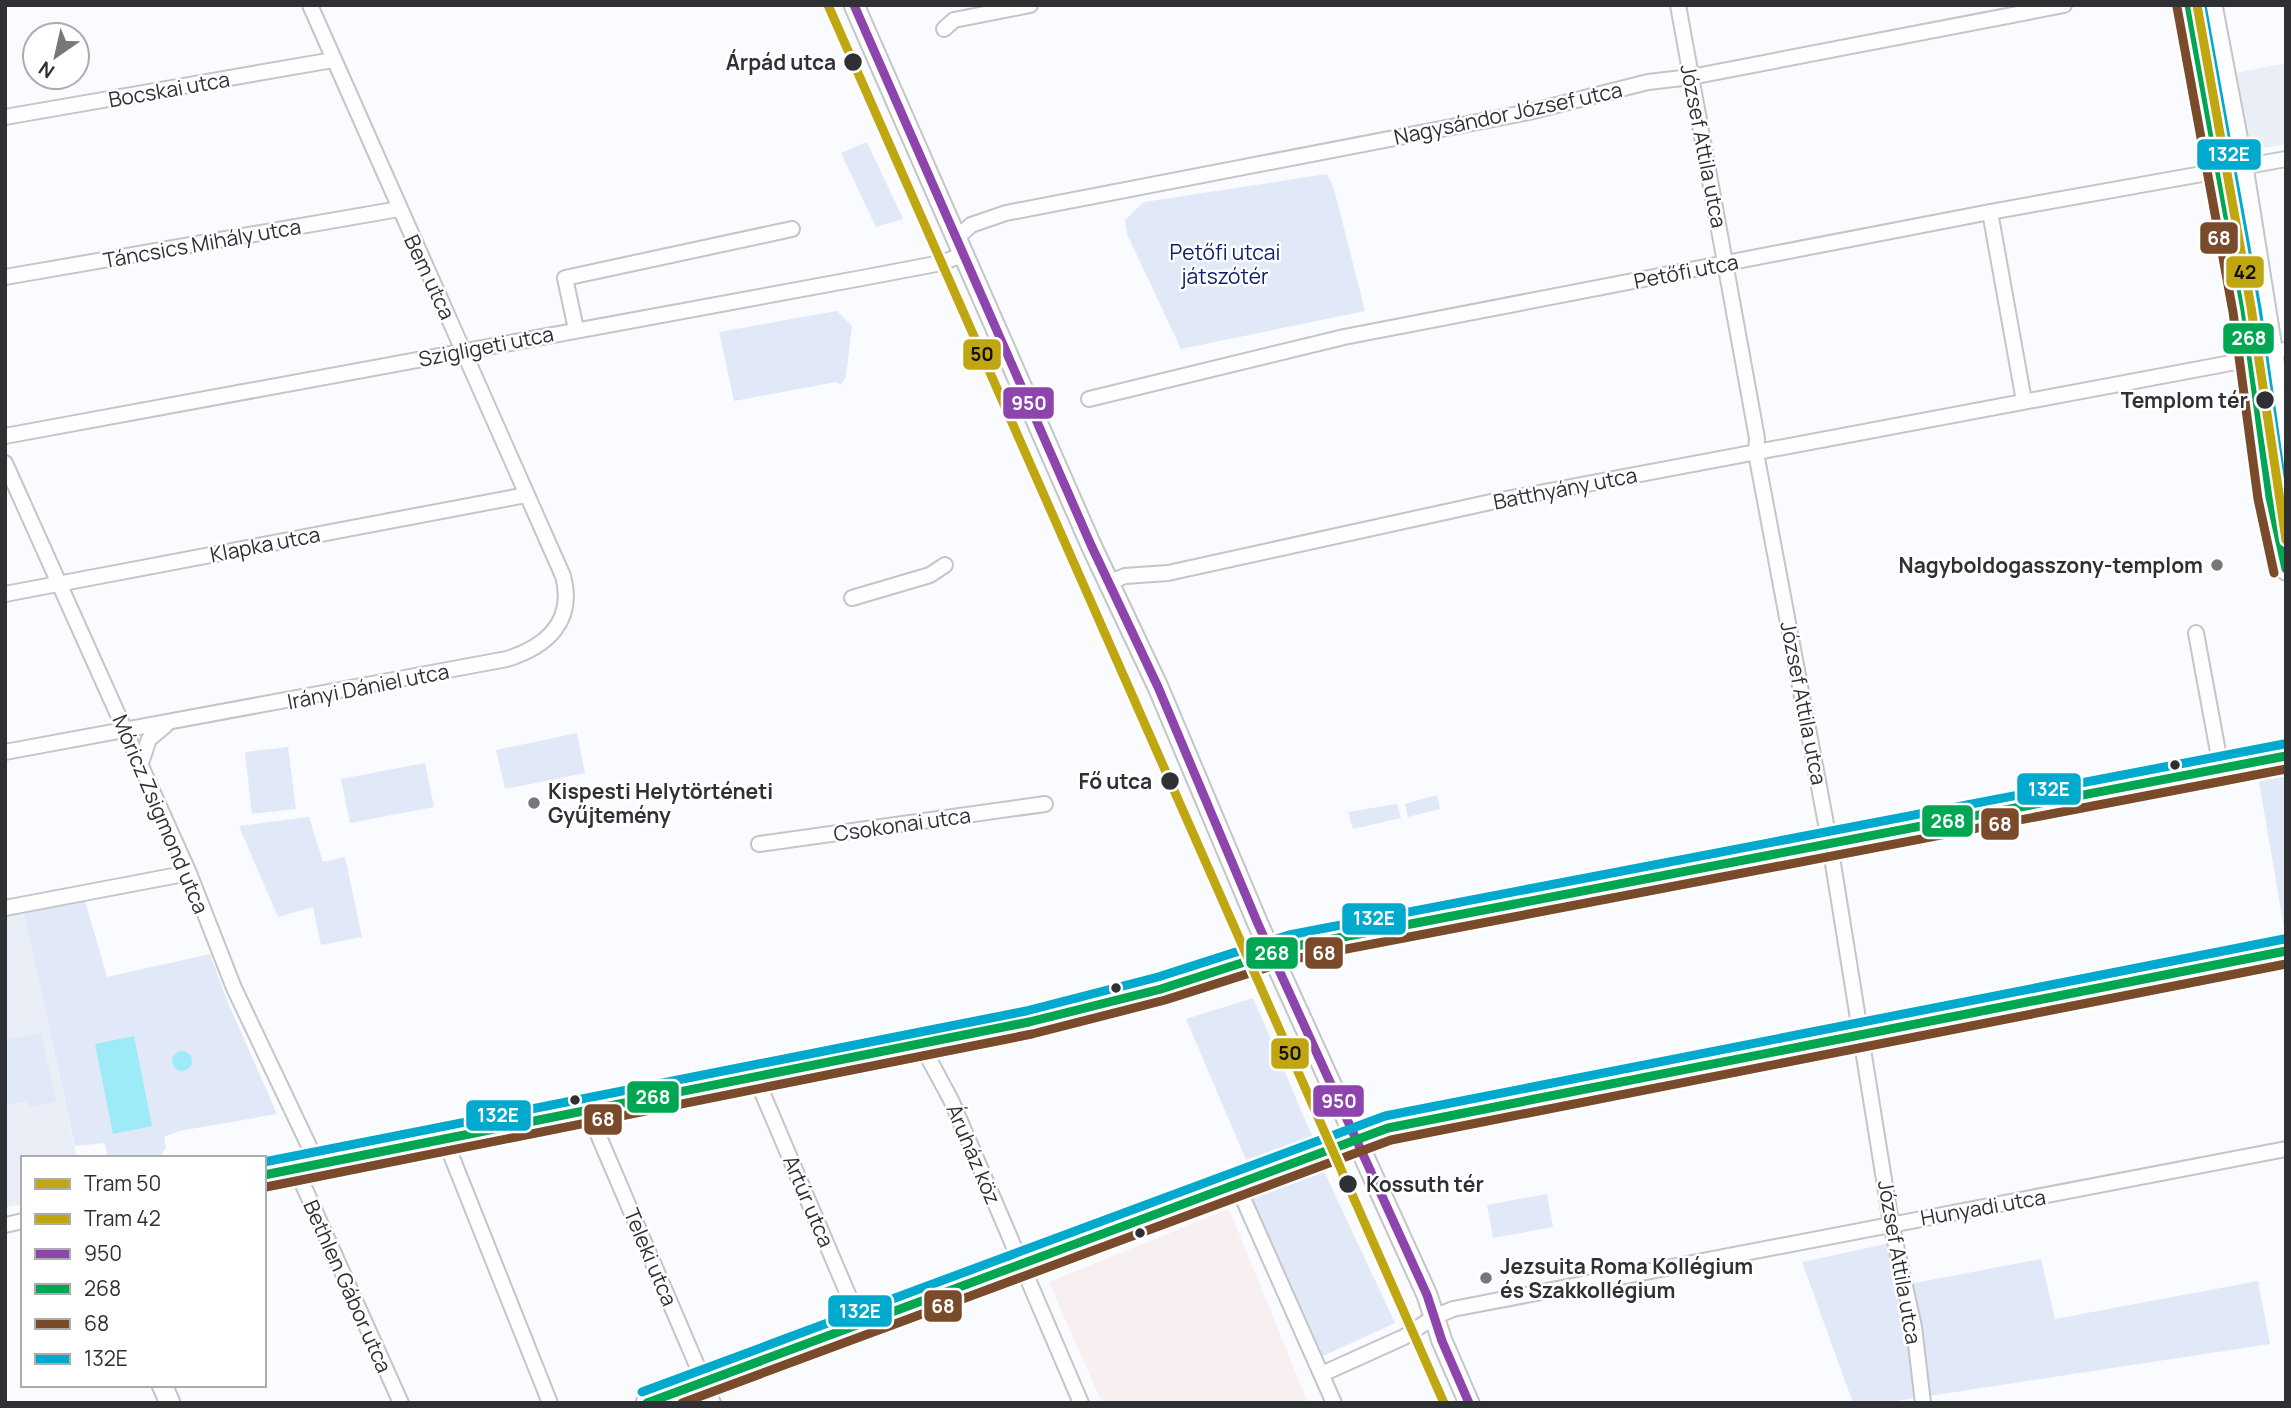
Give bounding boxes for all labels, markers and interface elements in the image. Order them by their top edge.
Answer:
north arrow [21,21,91,91]
place label: Árpád utca [726,48,836,76]
marker: Árpád utca [842,51,864,73]
text: N [34,55,59,85]
street label: József Attila utca [1674,62,1734,230]
street label: Bocskai utca [106,65,232,113]
street label: Nagysándor József utca [1391,75,1625,151]
line badge: 132E [2196,138,2262,171]
text: 132E [2208,141,2250,167]
street label: Táncsics Mihály utca [101,212,303,274]
line badge: 68 [2199,221,2239,255]
text: 68 [2207,225,2231,251]
street label: Bem utca [398,230,462,324]
park label: Petőfi utcai játszótér [1170,238,1280,290]
street label: Petőfi utca [1631,247,1741,295]
line badge: 42 [2225,255,2265,289]
text: 42 [2234,259,2256,285]
street label: Szigligeti utca [416,319,556,373]
line badge: 268 [2222,322,2275,355]
text: 268 [2232,325,2266,351]
line badge: 50 [962,338,1002,371]
text: 50 [970,341,994,367]
line badge: 950 [1002,386,1055,420]
place label: Templom tér [2121,386,2248,414]
marker: Templom tér [2254,389,2276,411]
text: 950 [1011,390,1047,416]
street label: Batthyány utca [1491,460,1639,516]
street label: Klapka utca [208,520,322,568]
place label: Nagyboldogasszony-templom [1899,551,2203,579]
marker: Nagyboldogasszony-templom [2209,557,2225,573]
street label: József Attila utca [1774,619,1834,787]
street label: Irányi Dániel utca [285,657,451,715]
street label: Móricz Zsigmond utca [106,710,216,918]
unlabelled marker [2168,758,2182,772]
place label: Fő utca [1078,767,1152,795]
marker: Fő utca [1159,770,1181,792]
line badge: 132E [2016,772,2082,806]
text: 132E [2028,776,2070,802]
place label: Kispesti Helytörténeti Gyűjtemény [548,777,773,829]
marker: Kispesti Helytörténeti Gyűjtemény [526,795,542,811]
street label: Csokonai utca [832,801,972,847]
line badge: 268 [1921,804,1974,838]
line badge: 68 [1980,807,2020,841]
text: 268 [1931,808,1965,834]
text: 68 [1988,811,2012,837]
line badge: 132E [1341,902,1407,936]
text: 132E [1353,905,1395,931]
line badge: 268 [1245,936,1299,970]
line badge: 68 [1304,936,1344,970]
text: 268 [1255,940,1289,966]
text: 68 [1312,940,1336,966]
unlabelled marker [1109,981,1123,995]
line badge: 50 [1270,1037,1310,1070]
text: 50 [1278,1040,1302,1066]
line badge: 268 [626,1080,680,1114]
text: 268 [636,1084,670,1110]
line badge: 950 [1312,1084,1365,1118]
text: 950 [1321,1088,1357,1114]
unlabelled marker [568,1093,582,1107]
line badge: 132E [465,1099,532,1132]
street label: Áruház köz [940,1100,1008,1208]
text: 132E [477,1102,519,1128]
line badge: 68 [583,1103,623,1136]
text: 68 [591,1106,615,1132]
street label: Artúr utca [777,1151,841,1251]
legend [21,1156,266,1387]
text: Tram 50 [84,1169,161,1197]
place label: Kossuth tér [1366,1170,1484,1198]
marker: Kossuth tér [1337,1173,1359,1195]
street label: József Attila utca [1872,1178,1928,1346]
street label: Hunyadi utca [1918,1182,2048,1232]
street label: Bethlen Gábor utca [297,1195,399,1377]
text: Tram 42 [84,1204,161,1232]
street label: Teleki utca [618,1204,684,1310]
unlabelled marker [1133,1226,1147,1240]
text: 950 [84,1239,122,1267]
place label: Jezsuita Roma Kollégium és Szakkollégium [1500,1252,1753,1304]
marker: Jezsuita Roma Kollégium és Szakkollégium [1478,1270,1494,1286]
text: 268 [84,1274,121,1302]
line badge: 68 [923,1289,963,1323]
text: 68 [931,1293,955,1319]
line badge: 132E [827,1294,893,1328]
text: 132E [839,1298,881,1324]
text: 68 [84,1309,109,1337]
text: 132E [84,1344,128,1372]

